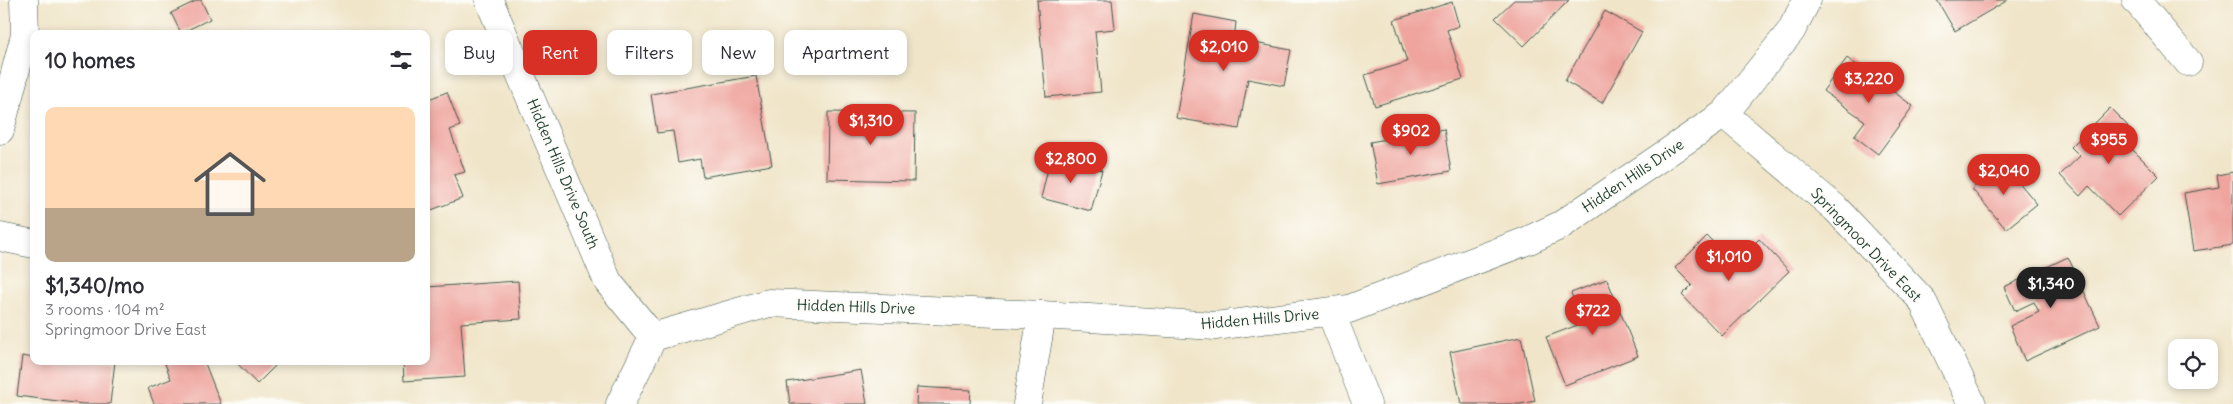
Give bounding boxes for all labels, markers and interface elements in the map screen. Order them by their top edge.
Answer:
chip: Buy [445,30,513,75]
chip: Rent [523,30,597,75]
chip: Filters [607,30,692,75]
chip: New [702,30,774,75]
chip: Apartment [784,30,907,75]
pin: $2,010 [1183,30,1265,72]
text: $2,010 [1200,36,1248,56]
icon: filters [387,46,415,74]
text: 10 homes [45,47,135,74]
pin: $3,220 [1828,62,1910,104]
text: $3,220 [1844,68,1894,88]
street label: Hidden Hills Drive South [523,96,604,252]
pin: $1,310 [830,104,912,146]
text: $1,310 [849,110,893,130]
pin: $902 [1381,114,1441,156]
text: $902 [1392,120,1430,140]
pin: $955 [2079,122,2139,165]
text: $955 [2091,129,2127,149]
street label: Hidden Hills Drive [1578,135,1687,217]
icon: home [185,139,275,229]
pin: $2,800 [1030,142,1112,184]
text: $2,800 [1045,148,1097,168]
pin: $2,040 [1963,154,2045,196]
text: $2,040 [1978,160,2030,180]
street label: Springmoor Drive East [1807,184,1926,306]
pin: $1,010 [1688,240,1770,282]
text: $1,010 [1706,246,1752,266]
pin: $1,340 [2010,266,2092,309]
text: $1,340/mo [45,272,144,299]
text: $1,340 [2027,273,2075,293]
pin: $722 [1563,294,1623,336]
street label: Hidden Hills Drive [796,295,916,318]
text: 3 rooms · 104 m² [45,299,165,319]
text: $722 [1576,300,1610,320]
street label: Hidden Hills Drive [1200,304,1320,333]
text: Springmoor Drive East [45,319,206,339]
map controls [2168,339,2218,389]
button: locate [2168,339,2218,389]

